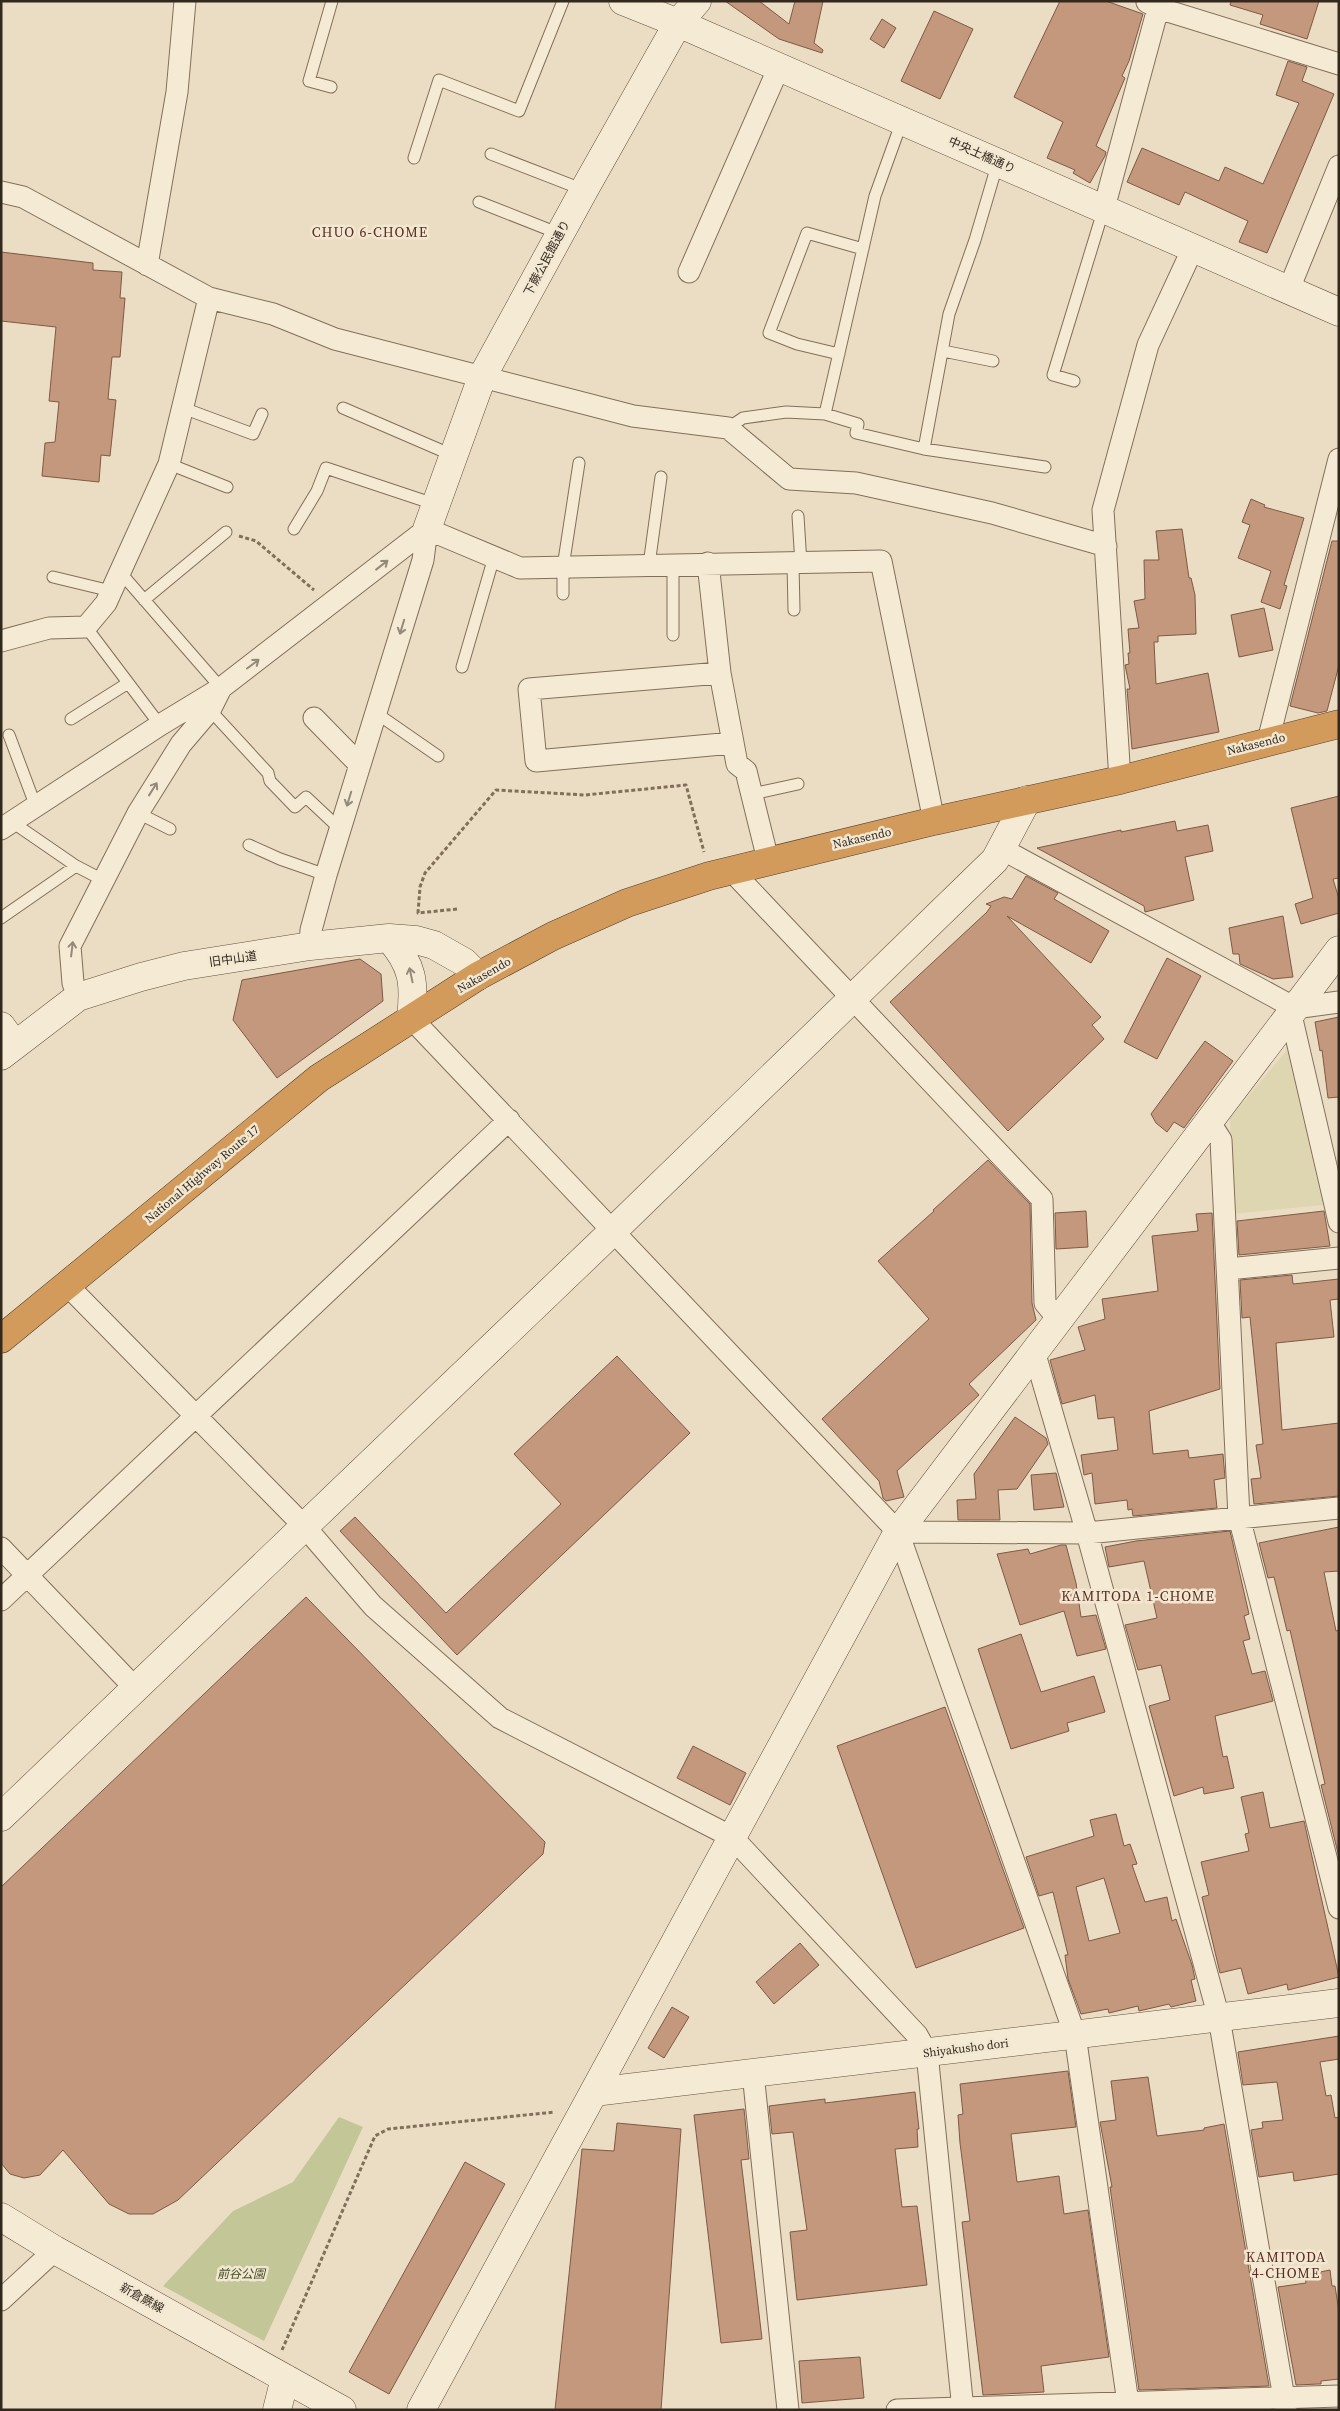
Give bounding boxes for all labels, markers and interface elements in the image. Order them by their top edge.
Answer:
street label: 中央土橋通り [946,133,1018,177]
street label: 下蕨公民館通り [520,217,574,299]
district label: CHUO 6-CHOME [312,222,428,242]
one-way arrow [375,560,388,571]
one-way arrow [397,618,407,634]
one-way arrow [246,659,259,670]
street label: Nakasendo [1225,729,1287,759]
one-way arrow [148,783,158,797]
one-way arrow [344,790,354,806]
street label: Nakasendo [831,823,893,852]
one-way arrow [67,942,77,958]
street label: 旧中山道 [208,948,258,970]
street label: Nakasendo [454,953,514,997]
one-way arrow [406,967,415,983]
street label: National Highway Route 17 [142,1121,262,1227]
district label: KAMITODA 1-CHOME [1061,1586,1215,1606]
street label: Shiyakusho dori [922,2035,1010,2061]
district label: KAMITODA 4-CHOME [1246,2247,1326,2283]
park label: 前谷公園 [217,2266,267,2282]
street label: 新倉蕨線 [117,2279,167,2317]

